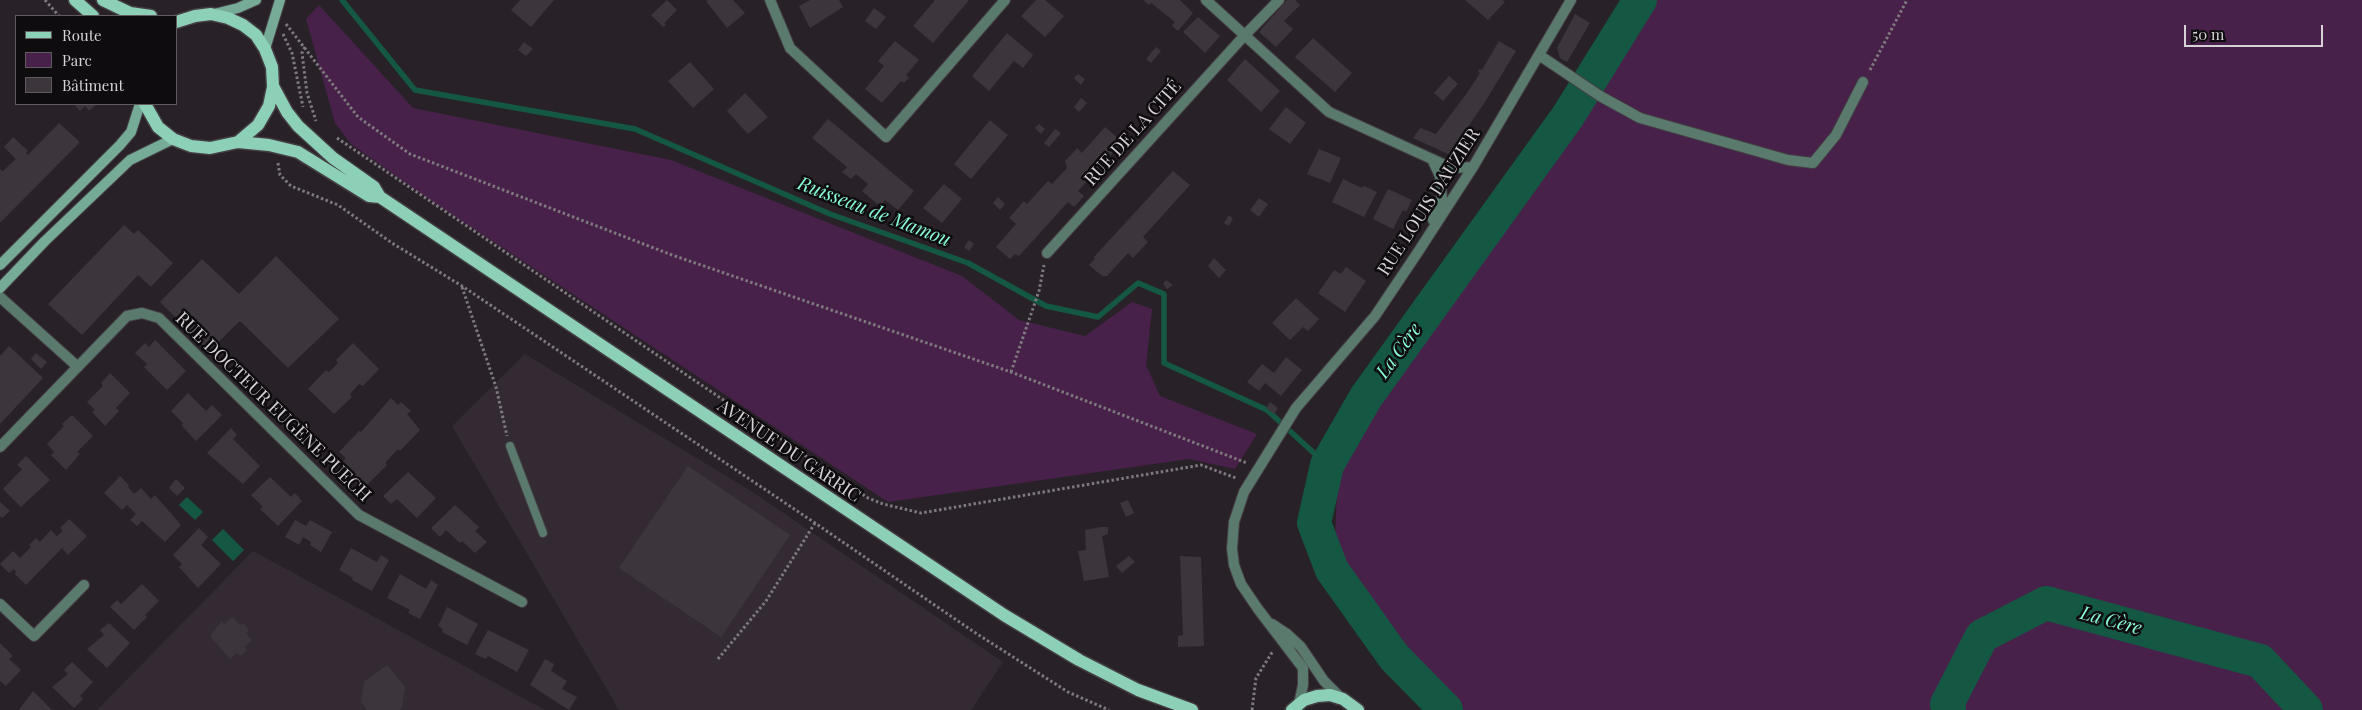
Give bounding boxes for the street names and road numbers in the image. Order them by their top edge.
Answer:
street label: RUE DE LA CITÉ [1080,76,1186,190]
street label: RUE LOUIS DAUZIER [1373,124,1485,280]
street label: RUE DOCTEUR EUGÈNE PUECH [171,308,375,506]
street label: AVENUE DU GARRIC [713,395,865,507]

